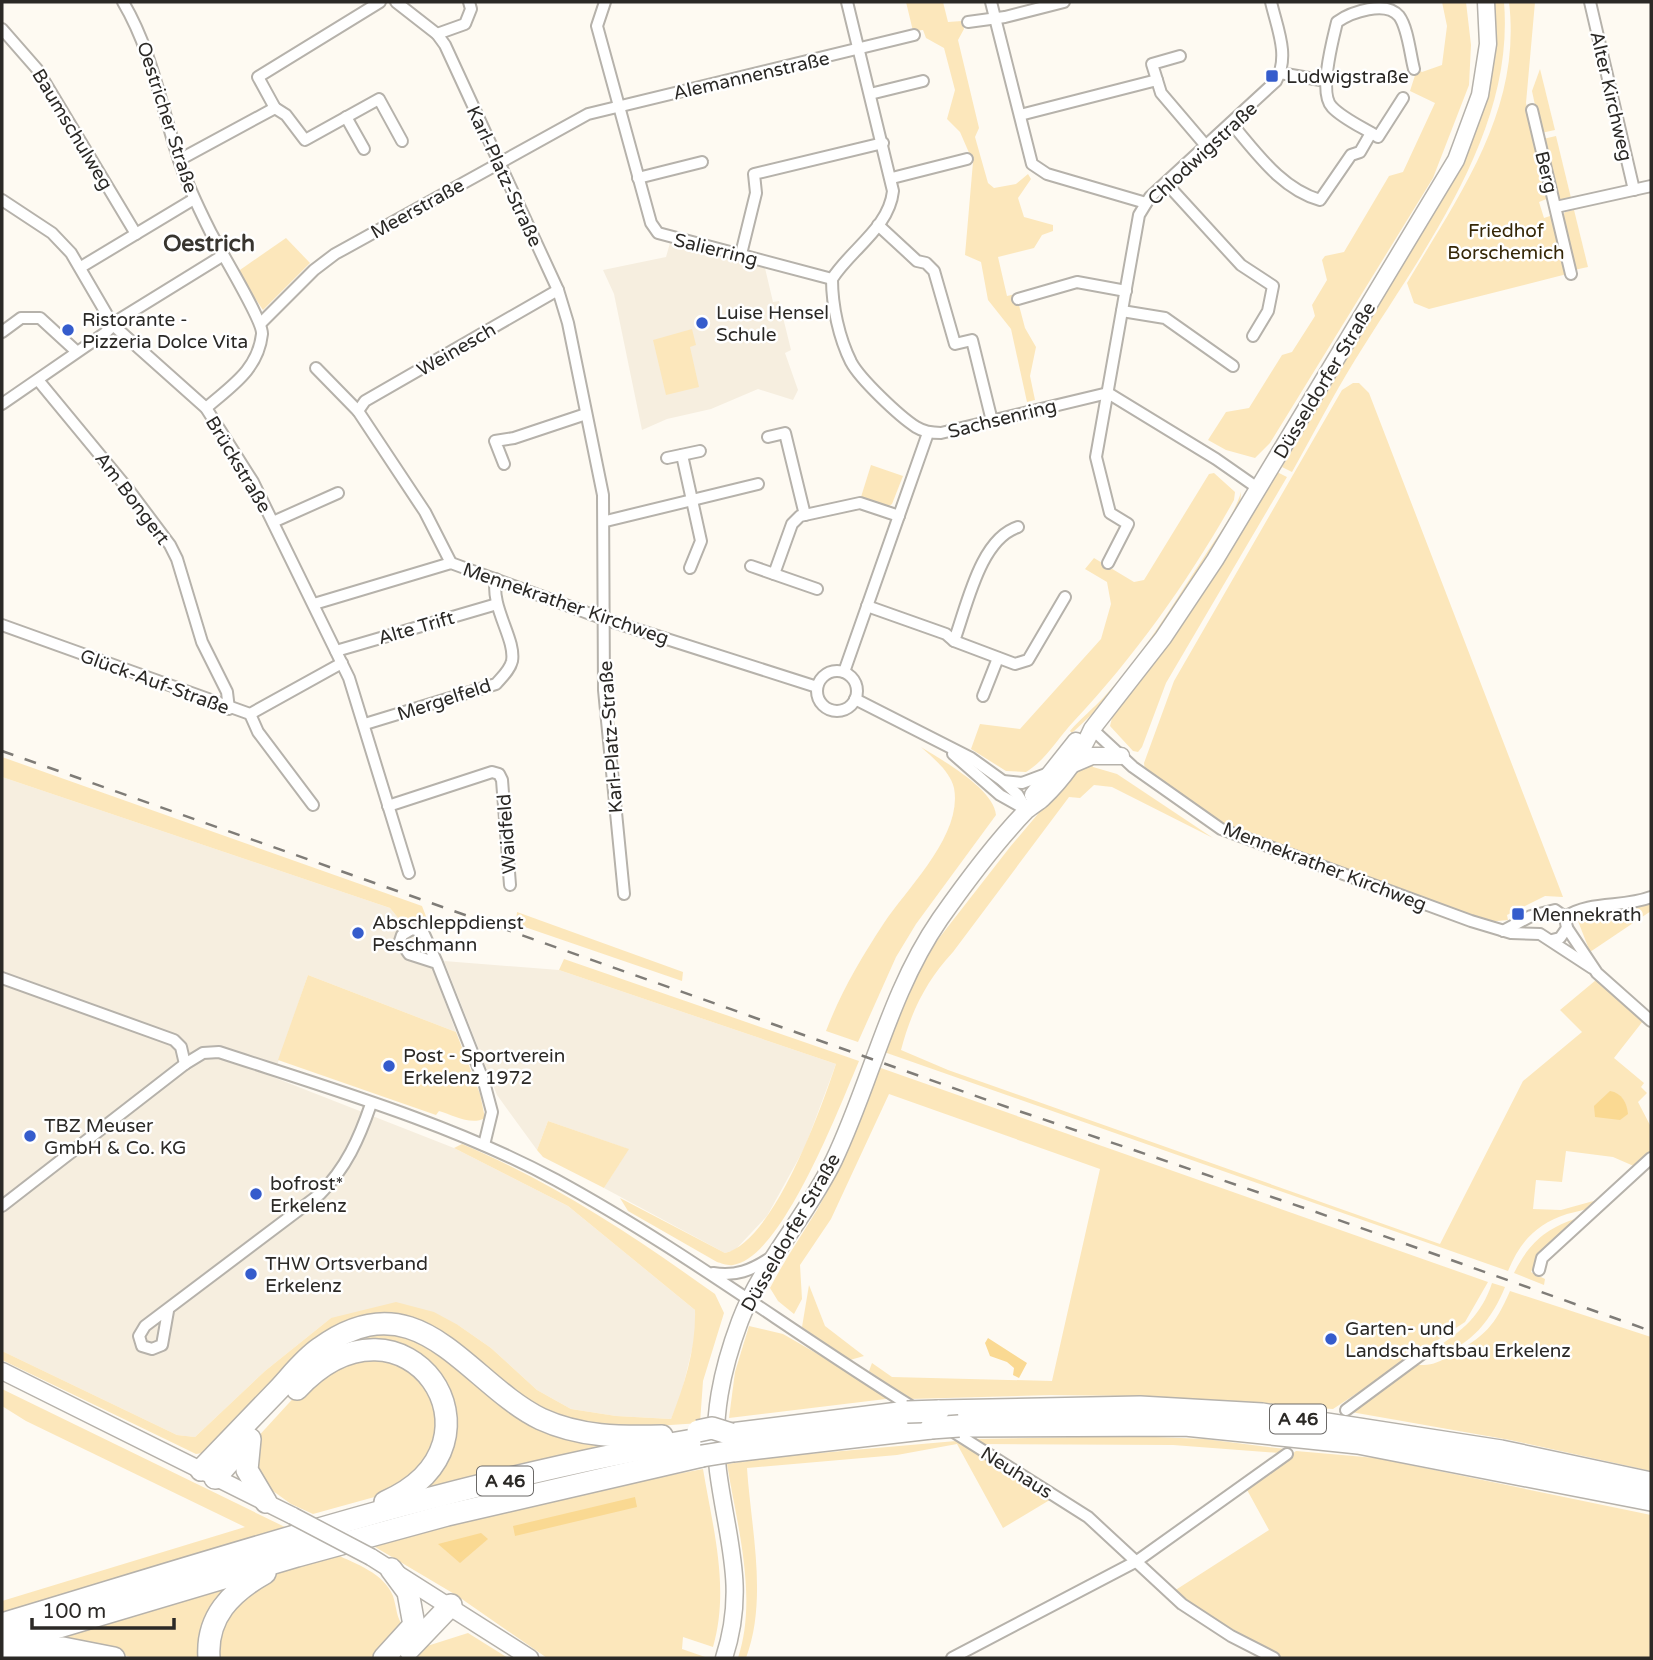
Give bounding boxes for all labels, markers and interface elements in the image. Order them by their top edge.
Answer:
street label: Alter Kirchweg [1585,29,1637,163]
street label: Oestricher Straße [132,39,202,196]
street label: Alemannenstraße [671,47,832,105]
street label: Baumschulweg [27,65,117,194]
place label: Ludwigstraße [1286,66,1409,88]
marker: Ludwigstraße [1264,68,1280,84]
street label: Chlodwigstraße [1143,97,1262,210]
street label: Karl-Platz-Straße [462,103,546,250]
street label: Berg [1530,149,1562,196]
street label: Meerstraße [367,174,468,244]
park label: Friedhof Borschemich [1447,220,1565,264]
street label: Salierring [672,229,760,271]
district label: Oestrich [163,230,255,258]
street label: Düsseldorfer Straße [1269,298,1380,463]
place label: Luise Hensel Schule [716,302,829,346]
place label: Ristorante - Pizzeria Dolce Vita [82,309,248,353]
marker: Luise Hensel Schule [694,315,710,331]
street label: Weinesch [413,319,500,381]
marker: Ristorante - Pizzeria Dolce Vita [60,322,76,338]
street label: Sachsenring [946,395,1059,443]
street label: Brückstraße [201,412,276,517]
street label: Am Bongert [90,448,174,549]
street label: Mennekrather Kirchweg [460,558,671,650]
street label: Alte Trift [376,607,457,649]
street label: Glück-Auf-Straße [77,645,232,719]
street label: Karl-Platz-Straße [595,660,627,814]
street label: Mergelfeld [395,674,494,725]
street label: Waidfeld [493,793,521,875]
street label: Mennekrather Kirchweg [1220,818,1430,916]
place label: Mennekrath [1532,904,1642,926]
marker: Mennekrath [1510,906,1526,922]
place label: Abschleppdienst Peschmann [372,912,524,956]
marker: Abschleppdienst Peschmann [350,925,366,941]
place label: Post - Sportverein Erkelenz 1972 [403,1045,565,1089]
marker: Post - Sportverein Erkelenz 1972 [381,1058,397,1074]
place label: TBZ Meuser GmbH & Co. KG [44,1115,186,1159]
marker: TBZ Meuser GmbH & Co. KG [22,1128,38,1144]
street label: Düsseldorfer Straße [737,1150,845,1315]
place label: bofrost* Erkelenz [270,1173,347,1217]
marker: bofrost* Erkelenz [248,1186,264,1202]
place label: THW Ortsverband Erkelenz [265,1253,428,1297]
marker: THW Ortsverband Erkelenz [243,1266,259,1282]
place label: Garten- und Landschaftsbau Erkelenz [1345,1318,1571,1362]
marker: Garten- und Landschaftsbau Erkelenz [1323,1331,1339,1347]
road number: A 46 [1270,1404,1326,1434]
street label: Neuhaus [977,1442,1056,1503]
road number: A 46 [477,1466,533,1496]
scale bar [32,1586,173,1630]
text: 100 m [42,1599,106,1624]

